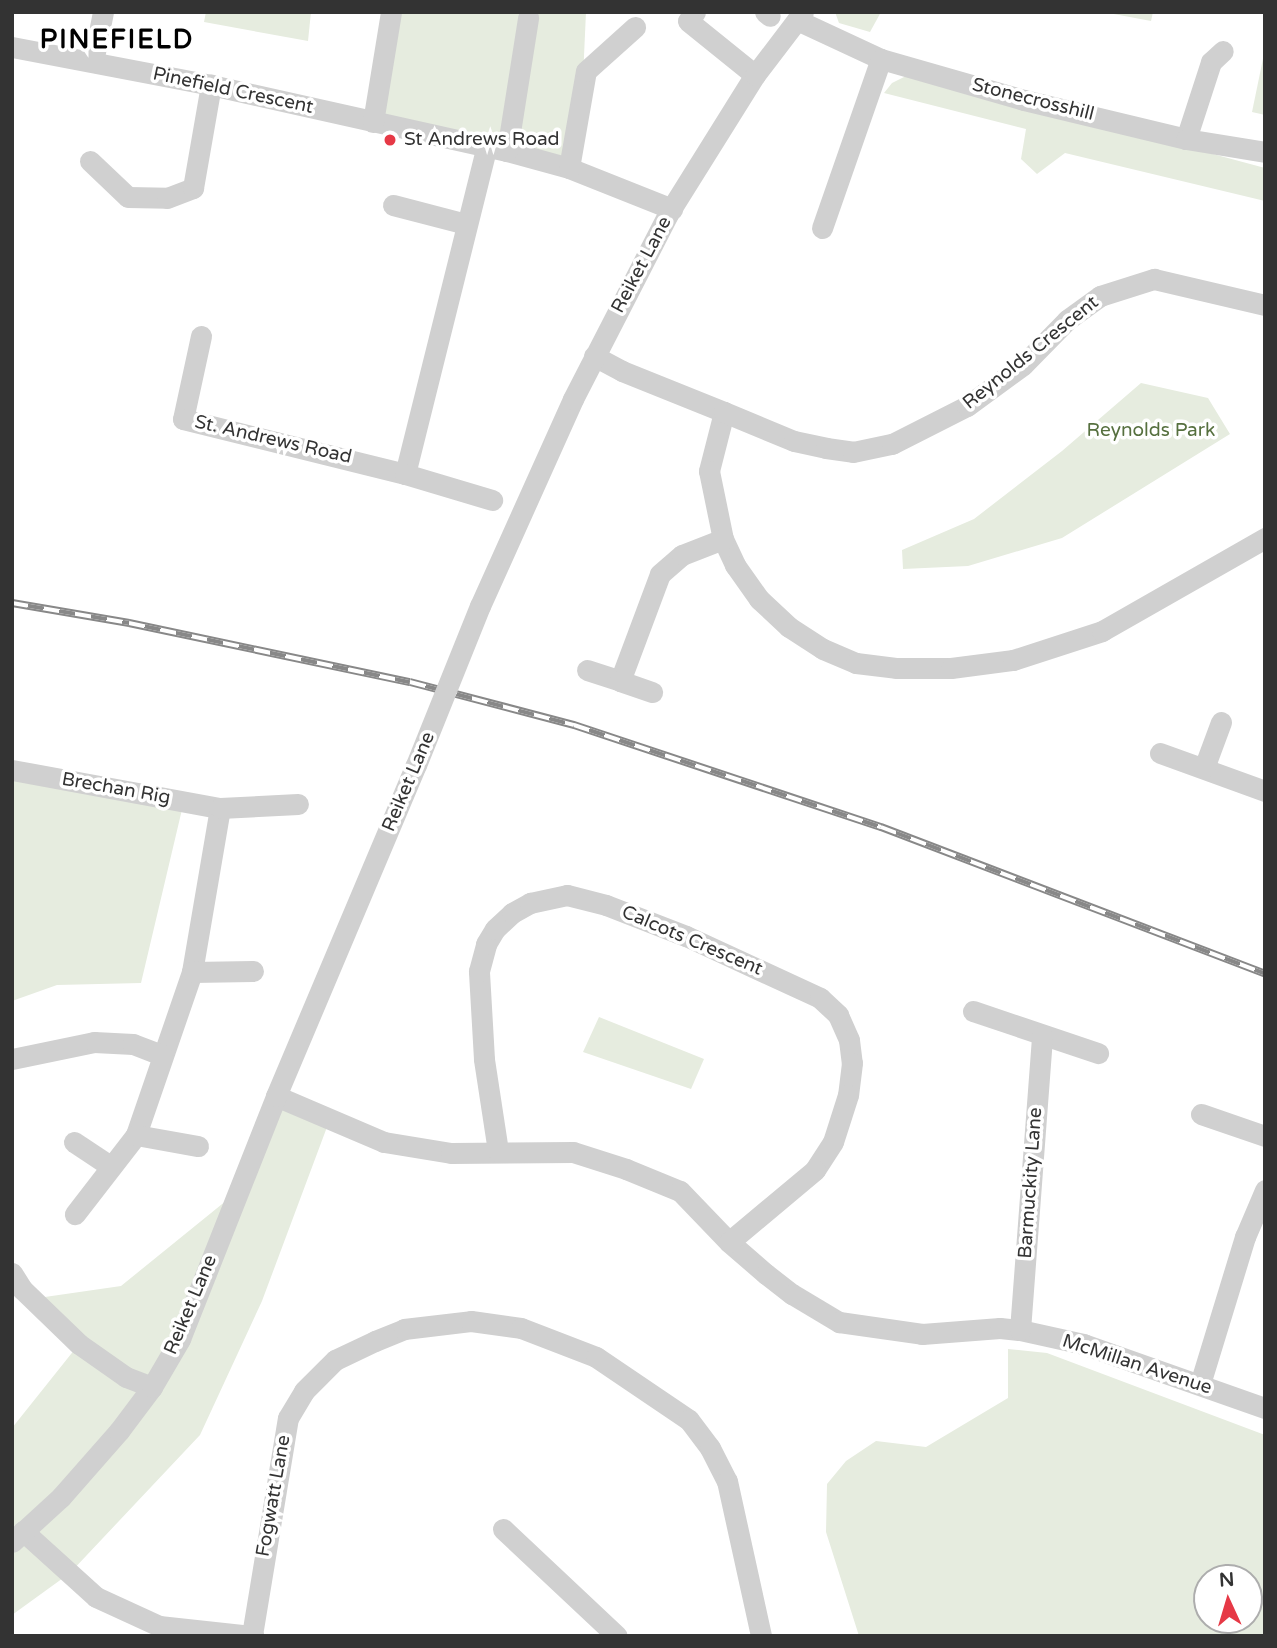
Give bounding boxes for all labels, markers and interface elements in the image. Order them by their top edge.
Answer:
district label: PINEFIELD [41,24,193,56]
street label: Pinefield Crescent [151,63,315,119]
street label: Stonecrosshill [970,74,1096,126]
place label: St Andrews Road [404,129,560,151]
marker: St Andrews Road [382,132,398,148]
street label: Reiket Lane [607,213,677,317]
street label: Reynolds Crescent [959,291,1103,415]
street label: St. Andrews Road [192,411,354,469]
park label: Reynolds Park [1087,420,1215,442]
street label: Reiket Lane [378,729,440,835]
street label: Brechan Rig [60,768,172,810]
street label: Calcots Crescent [618,901,766,981]
street label: Barmuckity Lane [1014,1107,1048,1259]
street label: Reiket Lane [160,1252,222,1358]
street label: McMillan Avenue [1059,1330,1215,1400]
street label: Fogwatt Lane [252,1433,296,1559]
north arrow [1193,1564,1263,1634]
text: N [1218,1569,1235,1592]

